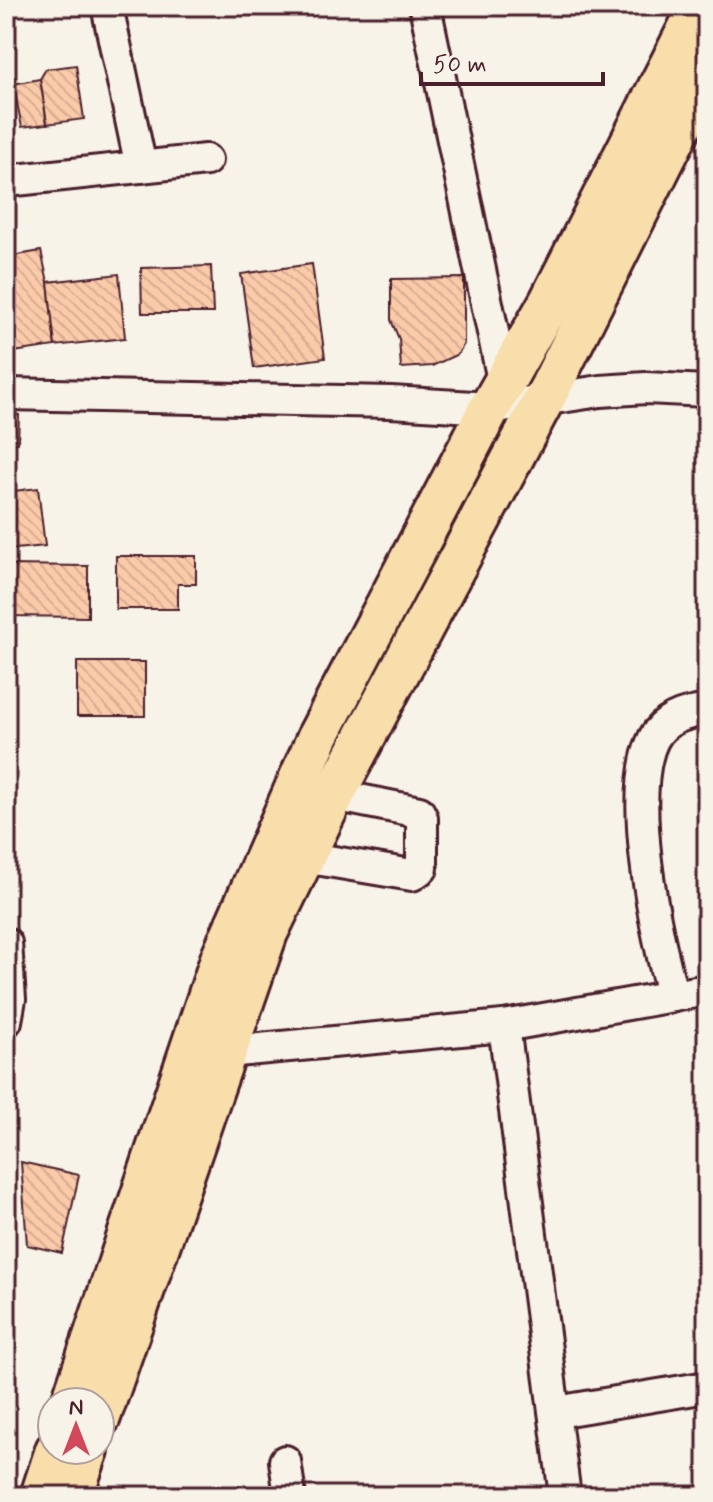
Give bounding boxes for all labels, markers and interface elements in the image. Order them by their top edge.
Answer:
scale bar [421,36,603,86]
text: 50 m [433,50,487,81]
north arrow [36,1386,116,1466]
text: N [69,1394,83,1422]

